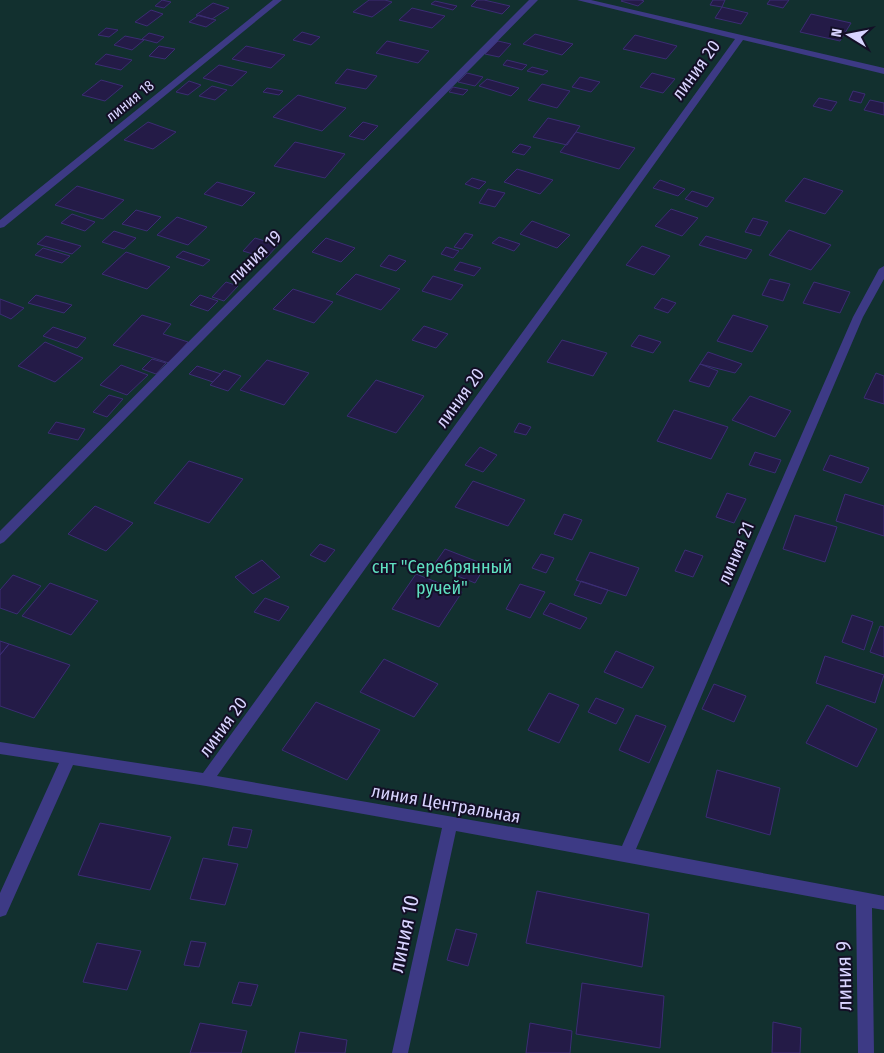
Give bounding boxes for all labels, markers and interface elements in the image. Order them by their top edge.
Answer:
north arrow [824,10,874,60]
text: N [828,27,846,38]
street label: линия 20 [667,36,725,104]
street label: линия 18 [103,76,157,126]
street label: линия 19 [223,225,287,289]
street label: линия 20 [431,364,489,432]
street label: линия 21 [713,518,759,588]
park label: снт "Серебрянный ручей" [372,556,512,599]
street label: линия 20 [194,693,252,761]
street label: линия Центральная [370,780,522,828]
street label: линия 10 [383,893,425,975]
street label: линия 9 [830,941,858,1011]

